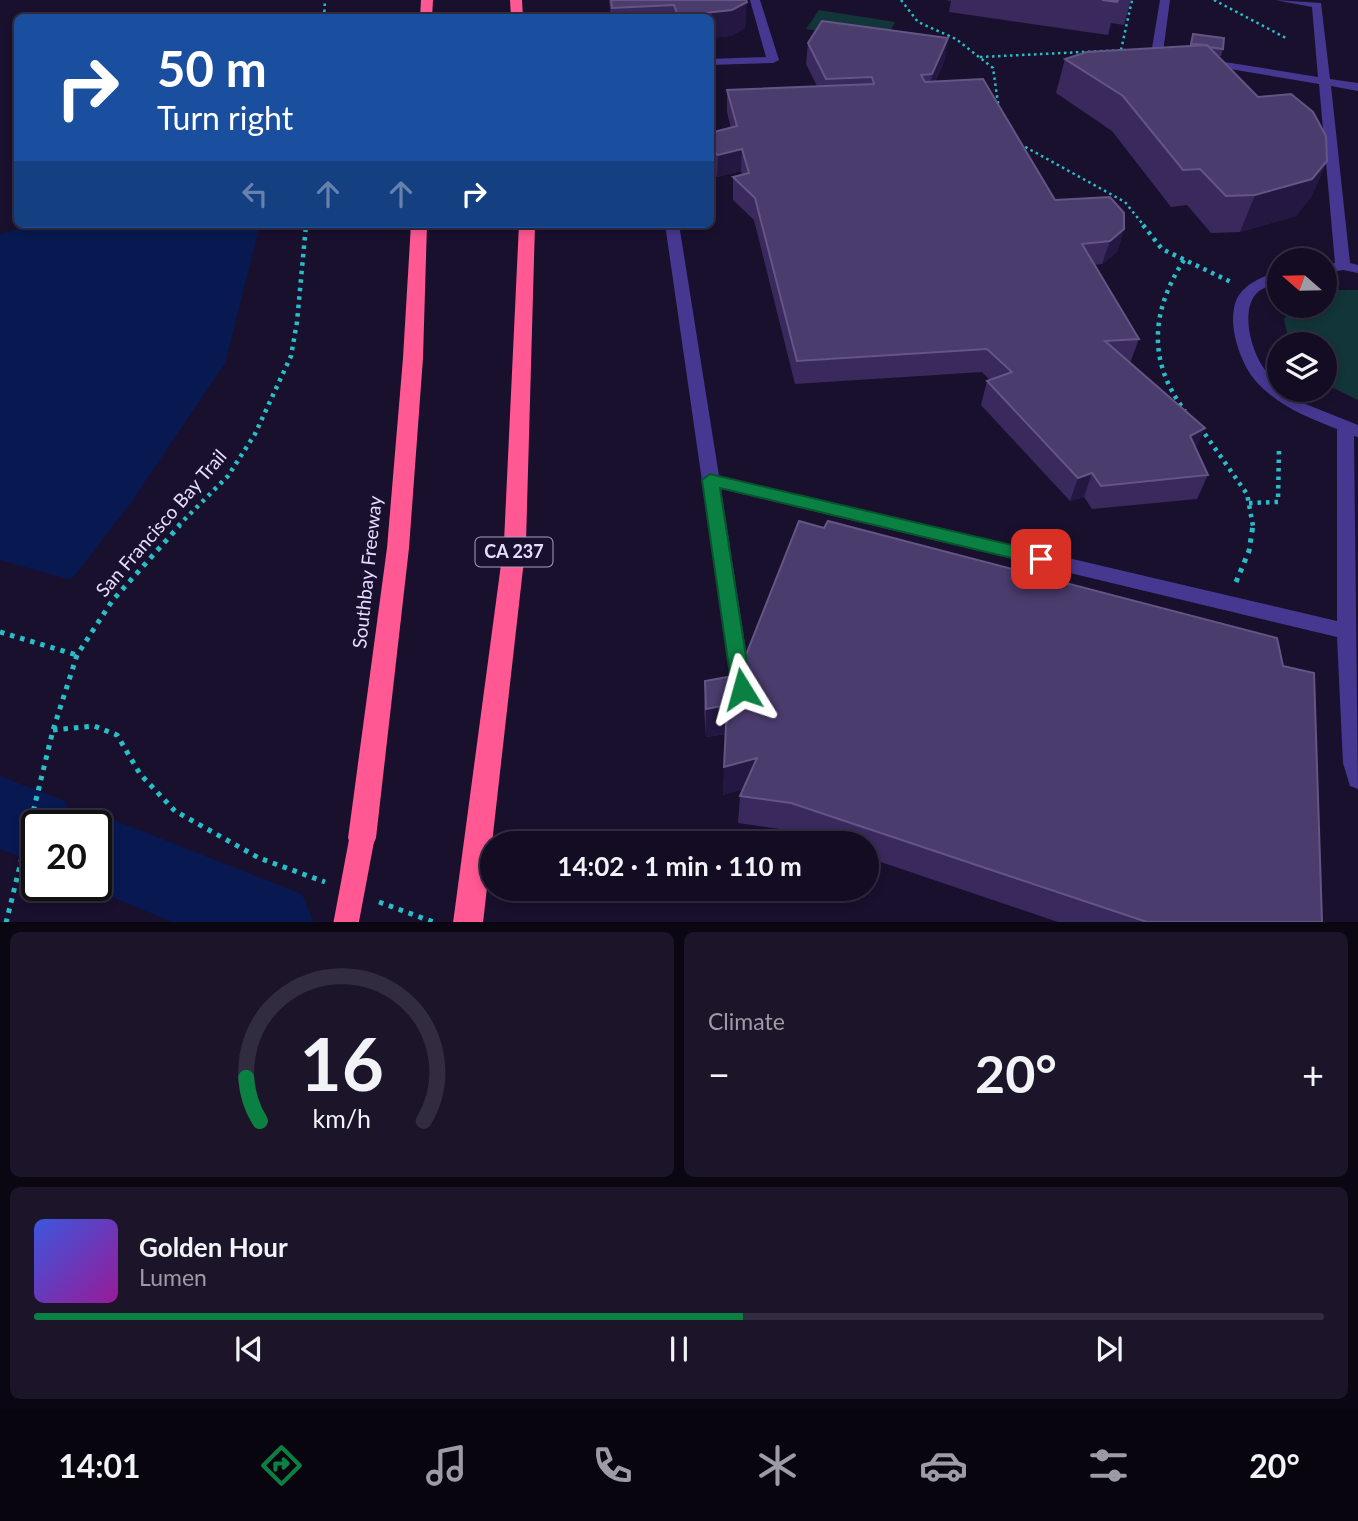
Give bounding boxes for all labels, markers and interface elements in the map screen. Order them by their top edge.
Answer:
text: 50 m [157,39,267,97]
icon: right [42,42,133,133]
text: Turn right [157,98,293,137]
icon: left [236,175,274,213]
icon: ahead [309,175,347,213]
icon: ahead [382,175,420,213]
icon: right [455,175,493,213]
north arrow [1267,248,1337,318]
map controls [1267,248,1337,402]
button: layers [1267,332,1337,402]
street label: San Francisco Bay Trail [90,444,231,601]
street label: Southbay Freeway [347,494,386,649]
pin [1011,529,1071,589]
road number: CA 237 [476,538,552,566]
icon: arrive [1022,540,1060,578]
position arrow [705,652,779,726]
speed limit sign: 20 [21,810,112,901]
text: 14:02 · 1 min · 110 m [557,850,802,882]
text: Climate [708,1007,785,1035]
text: 16 [300,1019,384,1107]
text: 20° [975,1042,1057,1104]
text: − [708,1051,730,1097]
text: + [1302,1051,1324,1097]
text: km/h [313,1102,371,1132]
text: Golden Hour [139,1231,288,1263]
text: Lumen [139,1263,207,1291]
icon: previous [230,1330,268,1368]
icon: pause [660,1330,698,1368]
icon: next [1090,1330,1128,1368]
icon: directions [257,1441,306,1490]
icon: music [422,1441,471,1490]
icon: phone [588,1441,637,1490]
icon: climate [753,1441,802,1490]
icon: car [919,1441,968,1490]
icon: filters [1084,1441,1133,1490]
text: 14:01 [58,1446,141,1485]
text: 20° [1249,1446,1300,1485]

